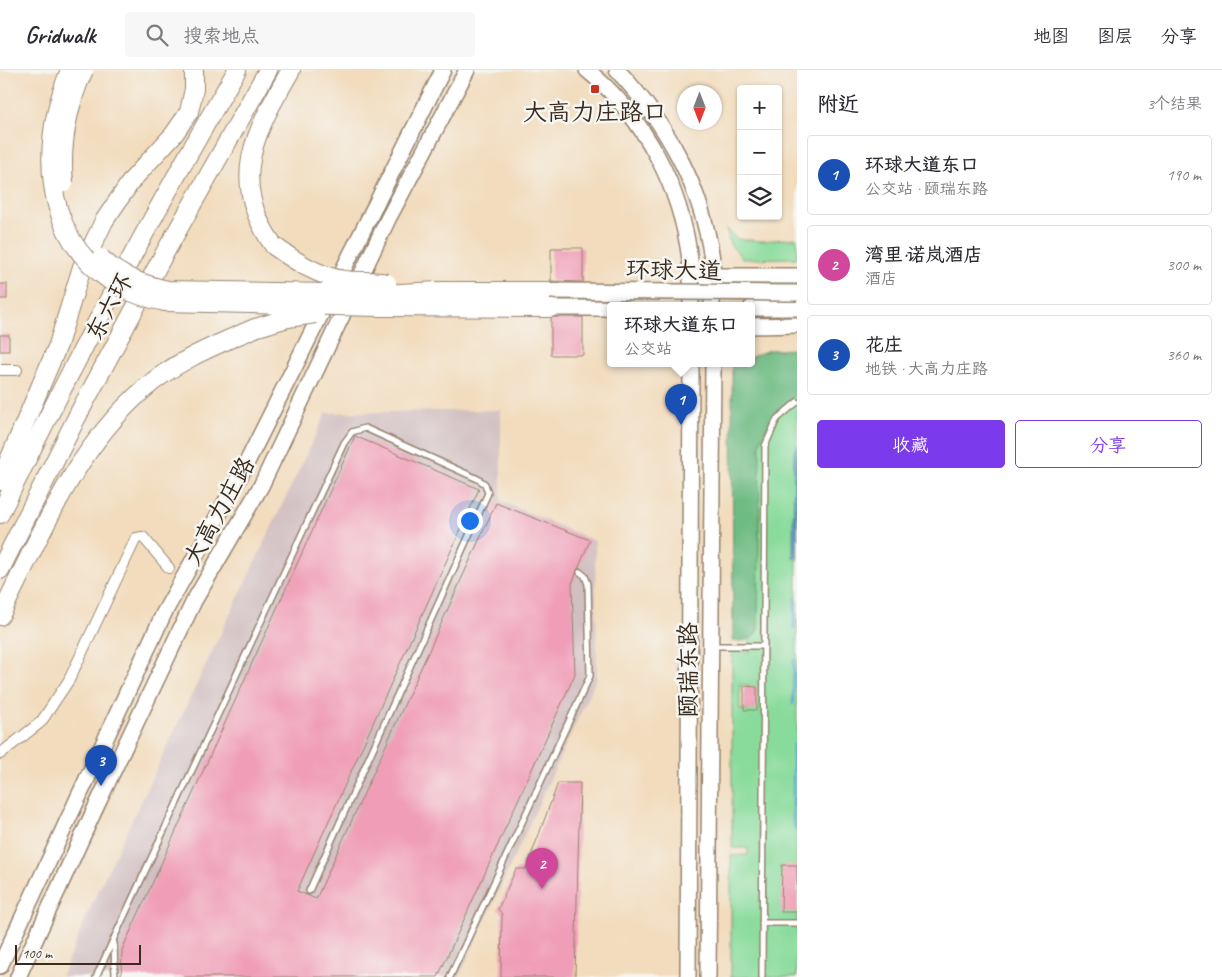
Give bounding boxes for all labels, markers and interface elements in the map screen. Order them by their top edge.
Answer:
search box [125,12,475,57]
text: Gridwalk [25,20,95,50]
icon: search [143,21,171,49]
text: 搜索地点 [183,24,259,48]
text: 地图 [1033,25,1069,47]
text: 图层 [1097,25,1133,47]
text: 分享 [1161,25,1197,47]
marker: 大高力庄路口 [589,83,601,95]
north arrow [677,85,722,130]
map controls [737,85,782,220]
button: + [737,85,782,130]
text: 附近 [817,91,859,117]
text: 3个结果 [1147,94,1202,114]
place label: 大高力庄路口 [523,97,667,127]
button: − [737,130,782,175]
text: 环球大道东口 [865,153,979,177]
text: 1 [830,165,838,185]
text: 190 m [1167,165,1201,185]
button: layers [737,175,782,220]
text: 公交站 · 颐瑞东路 [865,179,988,199]
text: 湾里·诺岚酒店 [865,243,983,267]
street label: 环球大道 [626,254,722,286]
text: 2 [830,255,838,275]
text: 300 m [1167,255,1201,275]
street label: 东六环 [79,268,139,346]
text: 酒店 [865,269,897,289]
popup [607,302,755,367]
text: 环球大道东口 [624,313,738,337]
text: 花庄 [865,333,903,357]
text: 公交站 [624,339,672,359]
text: 3 [830,345,838,365]
text: 360 m [1167,345,1201,365]
text: 地铁 · 大高力庄路 [865,359,988,379]
pin: 1 [665,384,697,425]
button: 收藏 [817,420,1005,468]
button: 分享 [1015,420,1202,468]
street label: 大高力庄路 [177,451,261,571]
your location [457,508,483,534]
street label: 颐瑞东路 [673,622,703,718]
pin: 3 [85,745,117,786]
pin: 2 [526,848,558,889]
scale bar [15,942,141,965]
text: 100 m [22,945,52,962]

